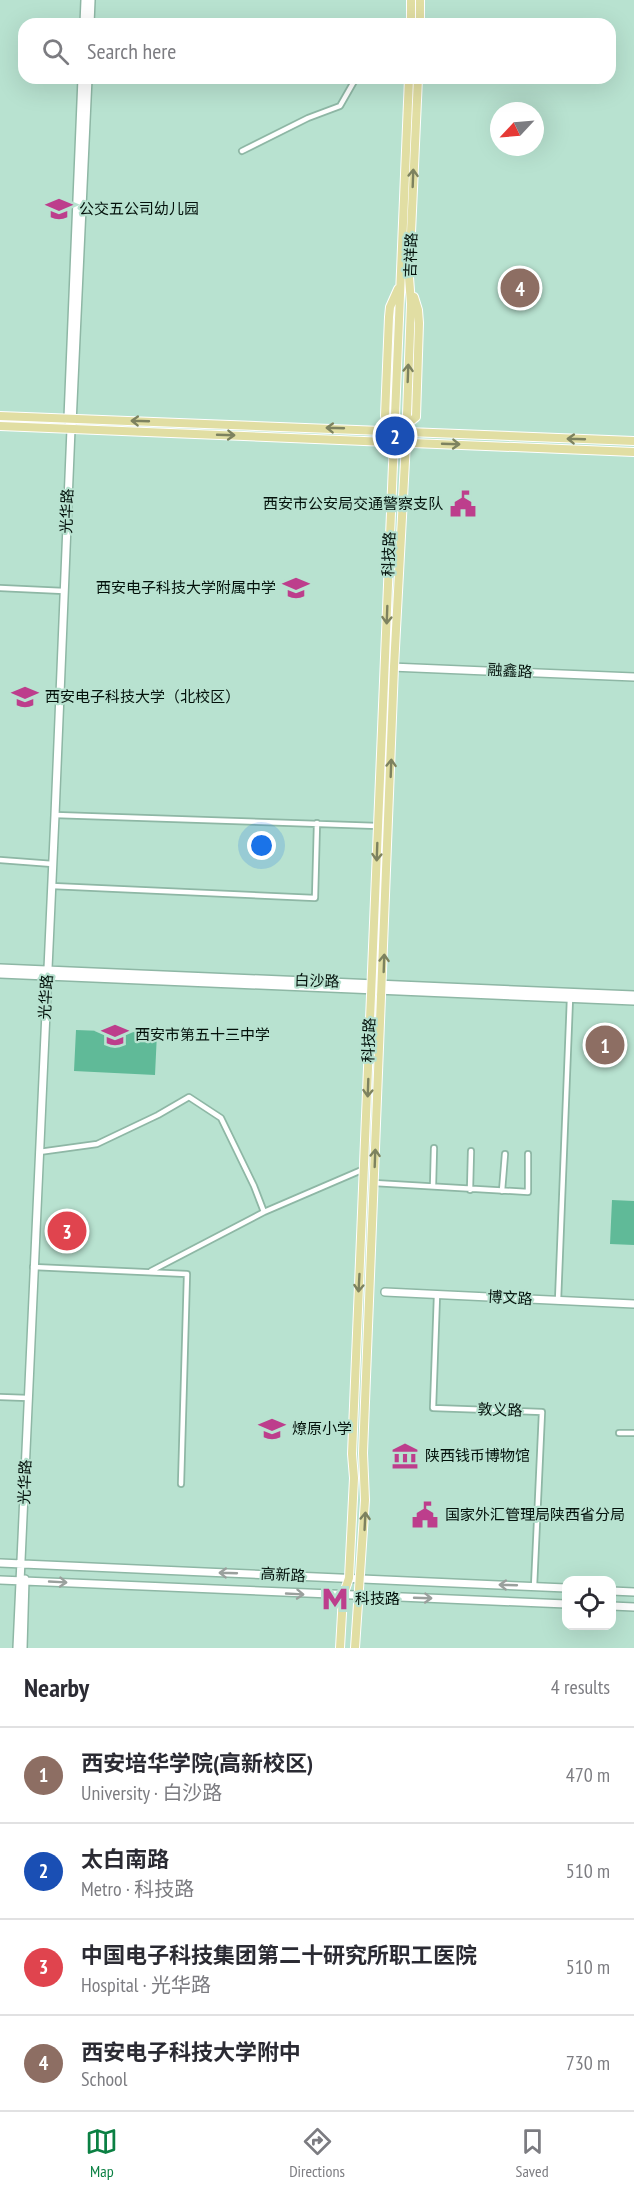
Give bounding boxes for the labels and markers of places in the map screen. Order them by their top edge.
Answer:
school or university icon: 公交五公司幼儿园 [44,194,74,224]
place label: 公交五公司幼儿园 [79,199,199,218]
pin: 4 [500,266,540,310]
pin: 2 [376,414,414,458]
public building icon: 西安市公安局交通警察支队 [448,489,478,519]
place label: 西安市公安局交通警察支队 [263,494,443,513]
school or university icon: 西安电子科技大学附属中学 [281,573,311,603]
place label: 西安电子科技大学附属中学 [96,578,276,597]
school or university icon: 西安电子科技大学（北校区） [10,682,40,712]
place label: 西安电子科技大学（北校区） [45,687,240,706]
school or university icon: 西安市第五十三中学 [100,1020,130,1050]
pin: 1 [586,1022,624,1068]
place label: 西安市第五十三中学 [135,1025,270,1044]
pin: 3 [48,1208,86,1254]
school or university icon: 燎原小学 [257,1414,287,1444]
place label: 燎原小学 [292,1419,352,1438]
museum icon: 陕西钱币博物馆 [390,1441,420,1471]
place label: 陕西钱币博物馆 [425,1446,530,1465]
public building icon: 国家外汇管理局陕西省分局 [410,1500,440,1530]
place label: 国家外汇管理局陕西省分局 [445,1505,625,1524]
metro station icon: 科技路 [320,1584,350,1614]
place label: 科技路 [355,1589,400,1608]

